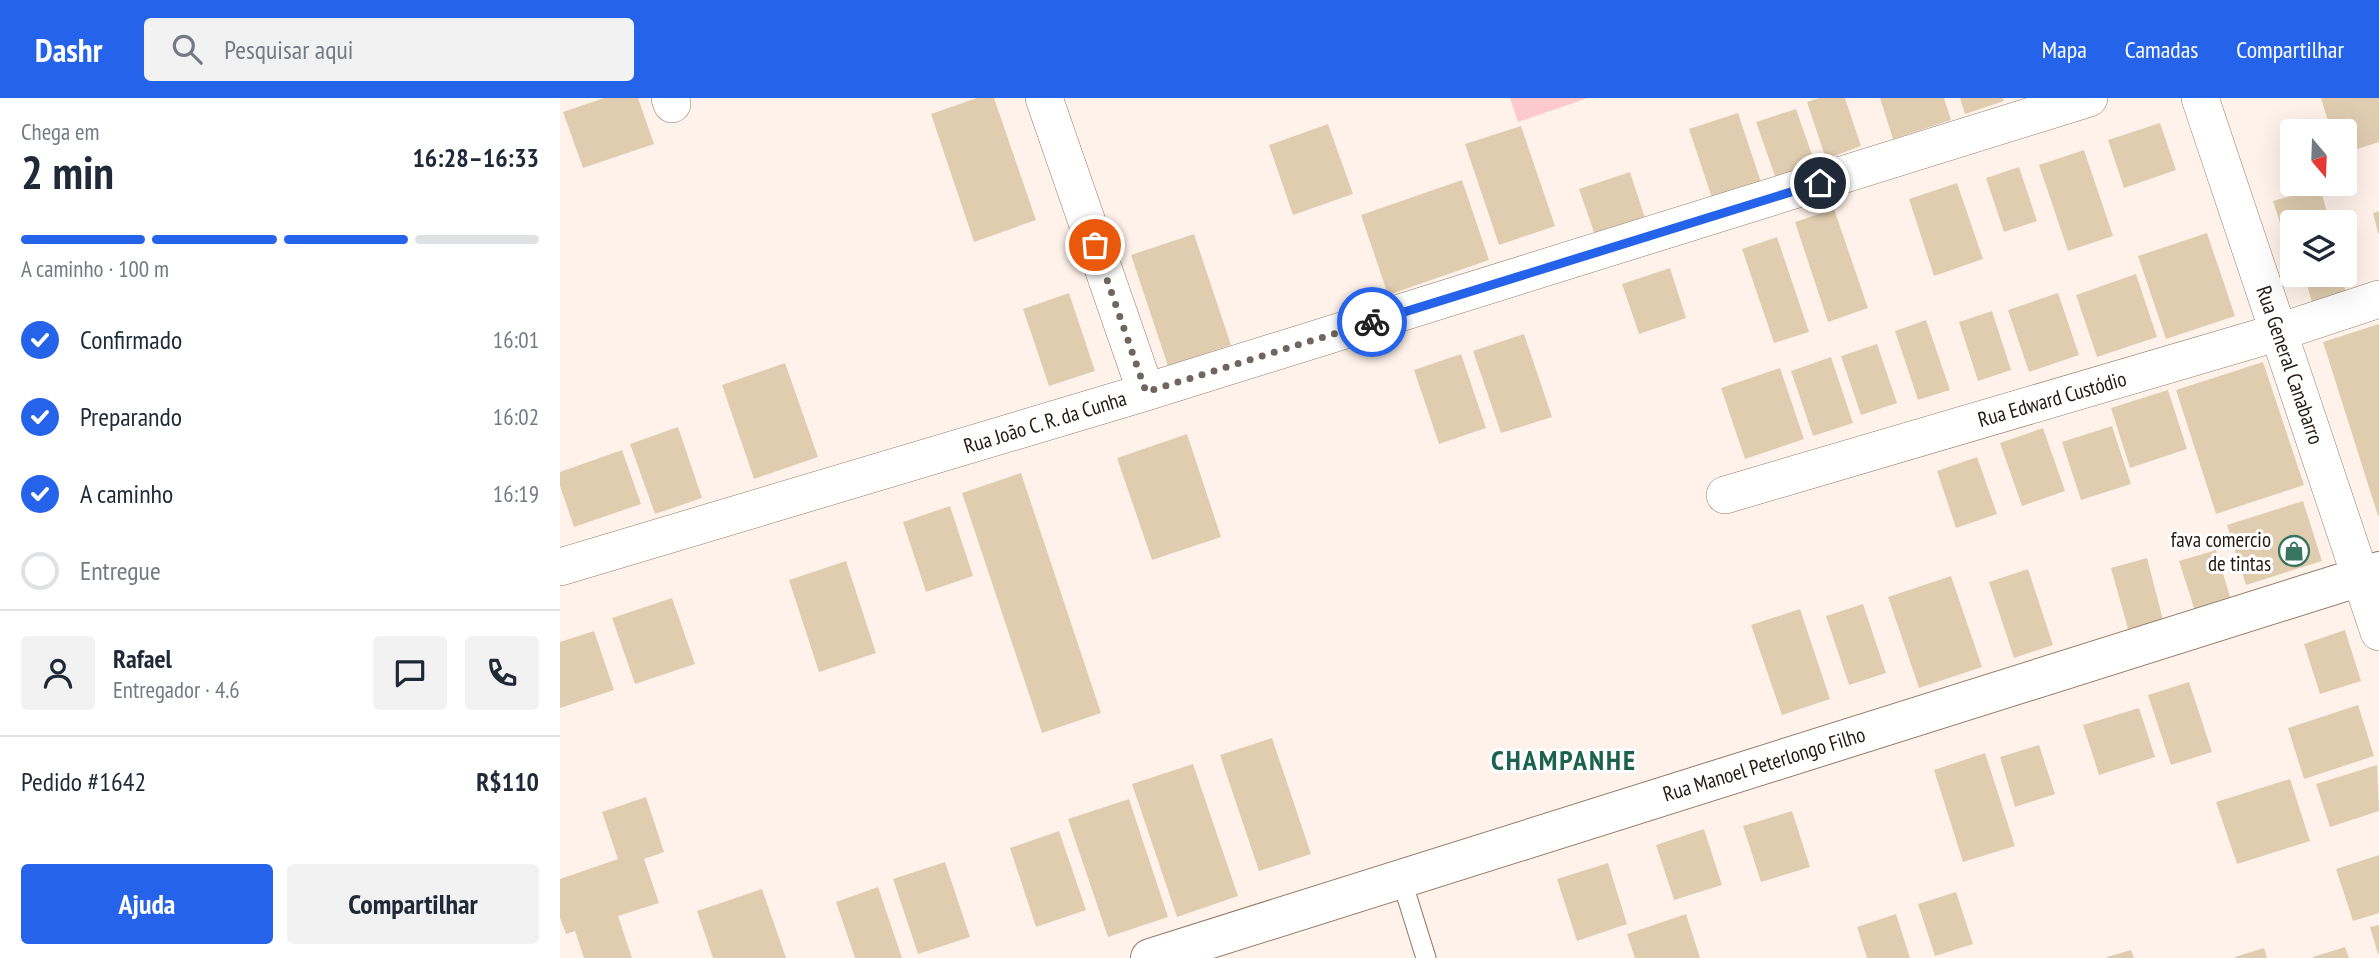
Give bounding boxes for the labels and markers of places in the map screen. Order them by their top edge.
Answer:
pin [1790,153,1850,213]
pin [1065,215,1125,275]
place label: fava comercio de tintas [2171,526,2271,577]
shop icon: fava comercio de tintas [2277,534,2311,568]

